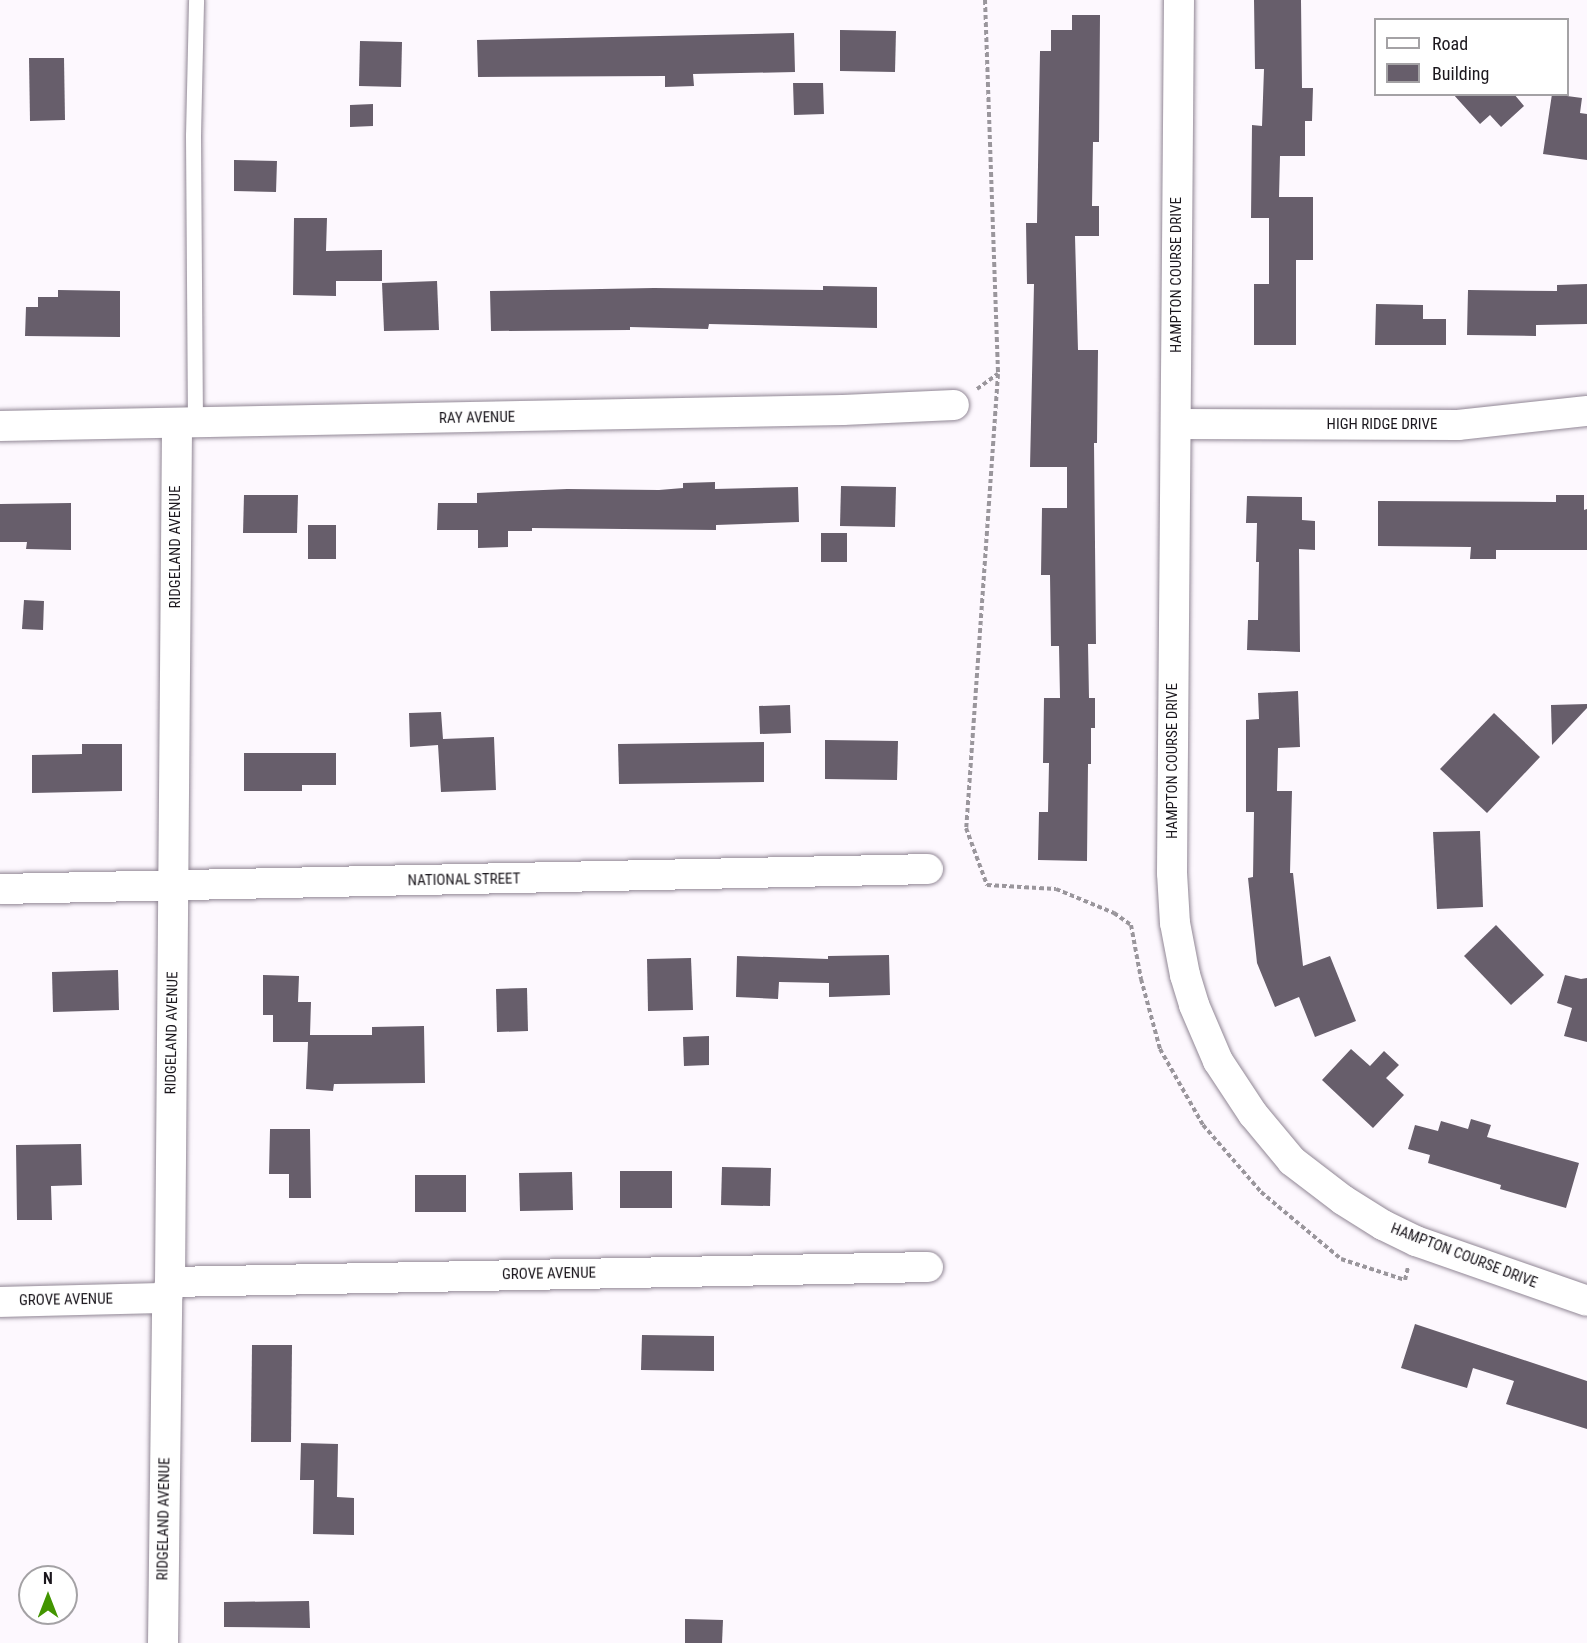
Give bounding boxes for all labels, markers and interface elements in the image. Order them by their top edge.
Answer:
legend [1374,18,1569,96]
text: Road [1432,33,1468,54]
text: Building [1432,63,1489,84]
street label: HAMPTON COURSE DRIVE [1168,197,1186,353]
street label: RAY AVENUE [439,408,515,428]
street label: HIGH RIDGE DRIVE [1327,416,1437,434]
street label: RIDGELAND AVENUE [167,486,185,608]
street label: HAMPTON COURSE DRIVE [1164,683,1182,839]
street label: NATIONAL STREET [407,870,521,890]
street label: RIDGELAND AVENUE [162,971,182,1095]
street label: HAMPTON COURSE DRIVE [1388,1220,1540,1292]
street label: GROVE AVENUE [502,1264,596,1284]
street label: GROVE AVENUE [19,1290,113,1310]
street label: RIDGELAND AVENUE [154,1457,174,1581]
north arrow [18,1565,78,1625]
text: N [43,1569,53,1588]

